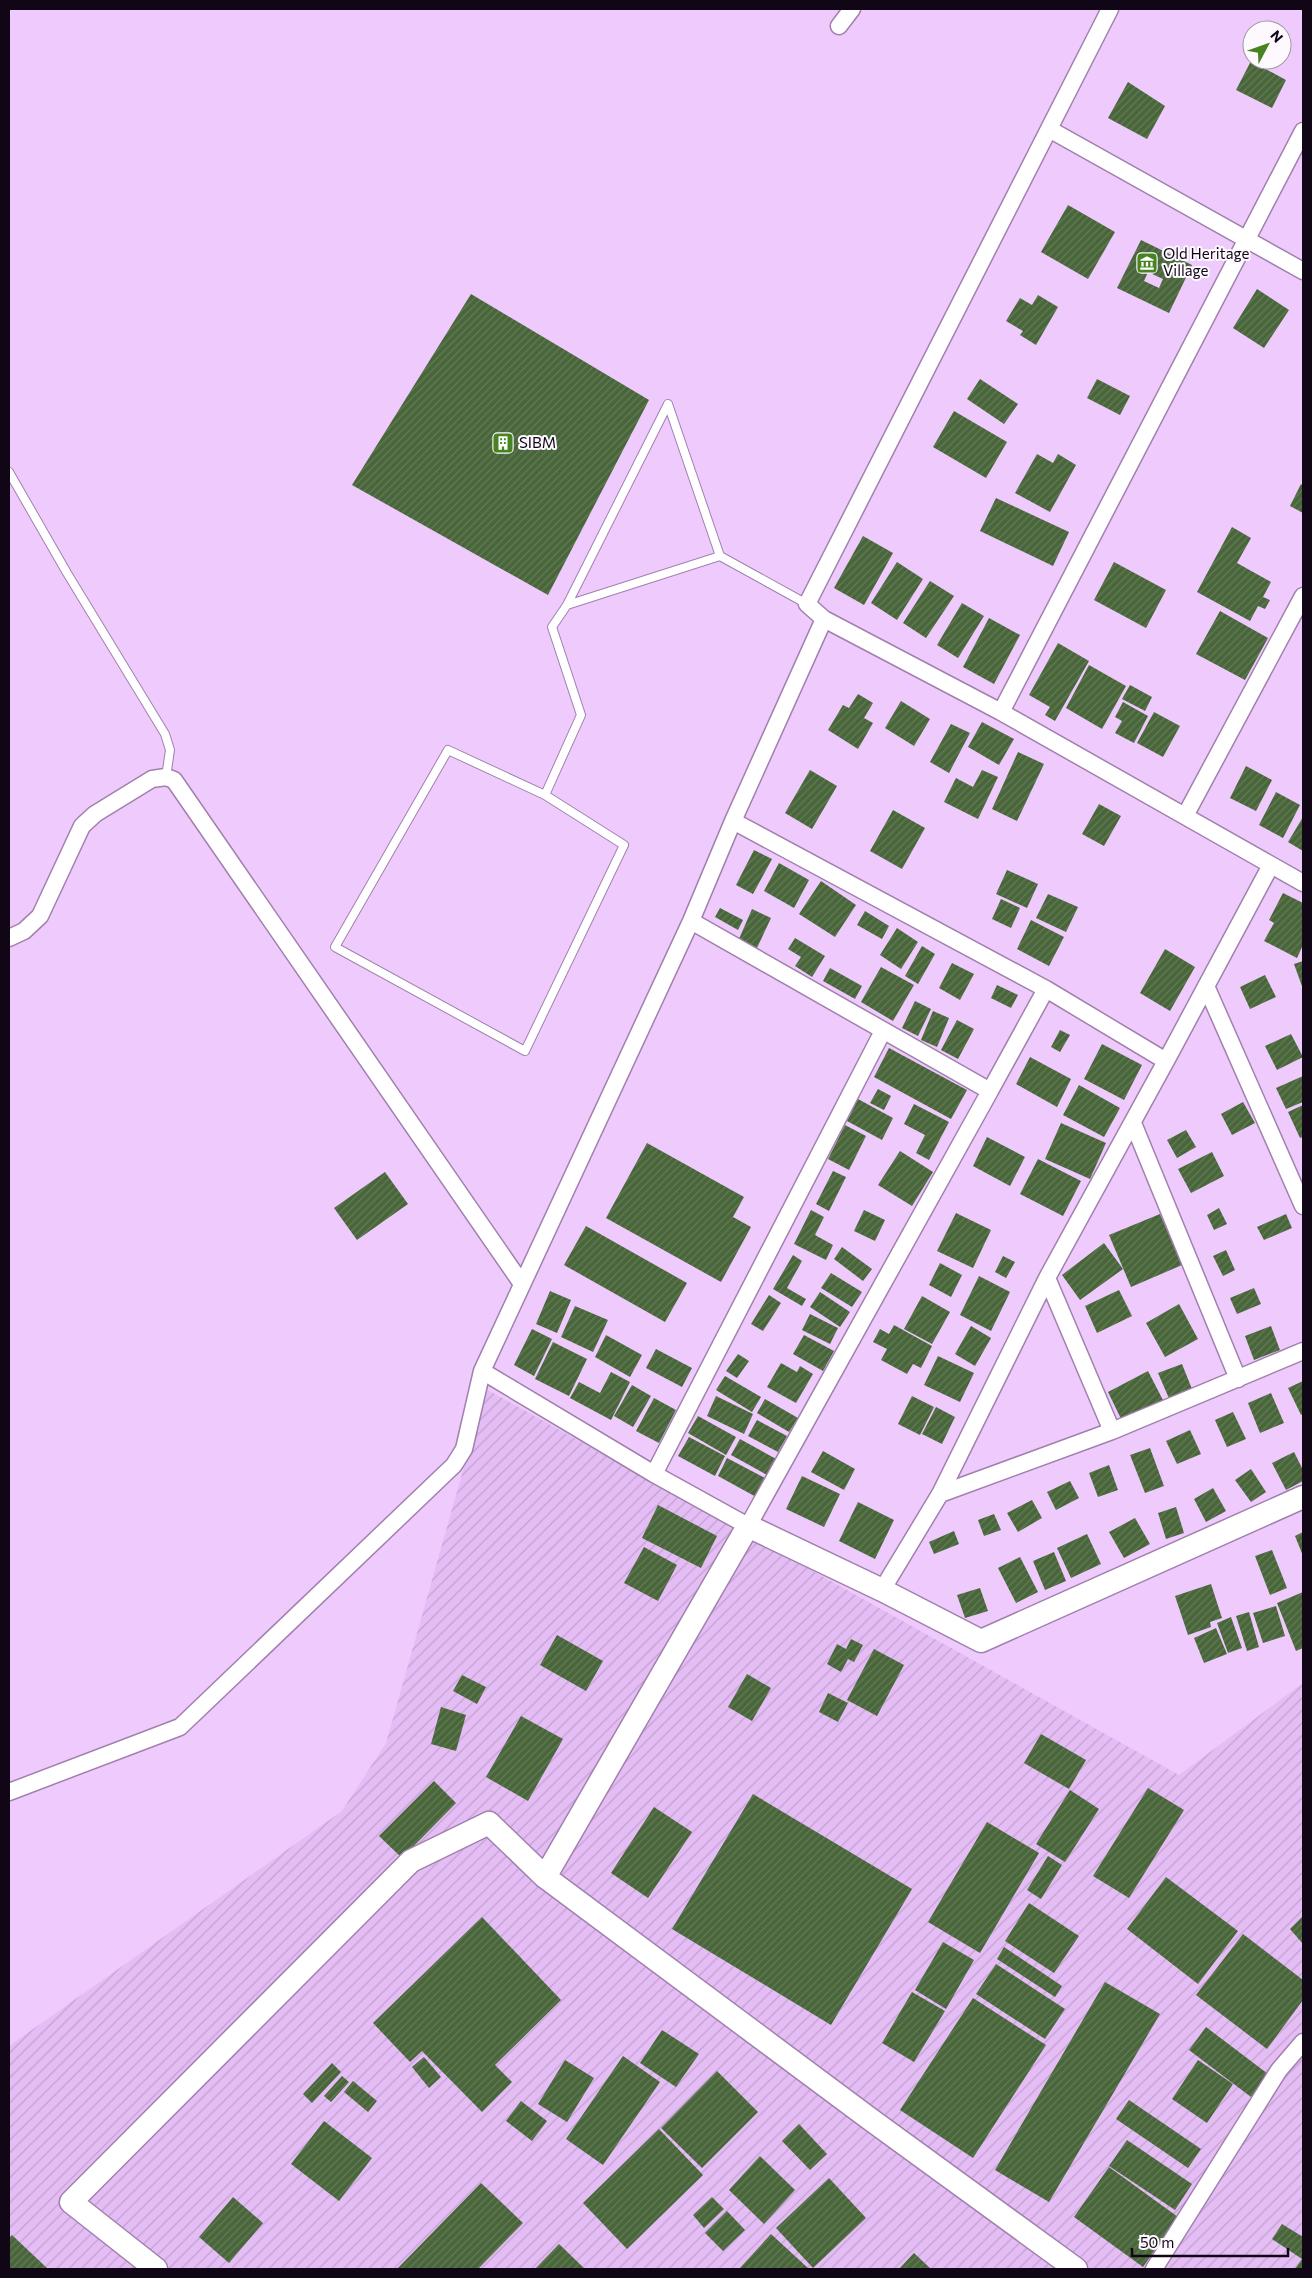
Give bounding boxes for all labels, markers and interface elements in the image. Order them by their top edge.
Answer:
north arrow [1242,20,1292,70]
text: N [1267,27,1287,46]
place label: Old Heritage Village [1163,244,1250,279]
museum icon: Old Heritage Village [1135,251,1159,275]
building icon: SIBM [491,431,515,455]
place label: SIBM [519,433,556,451]
scale bar [1132,2226,1288,2258]
text: 50 m [1140,2233,1174,2251]

